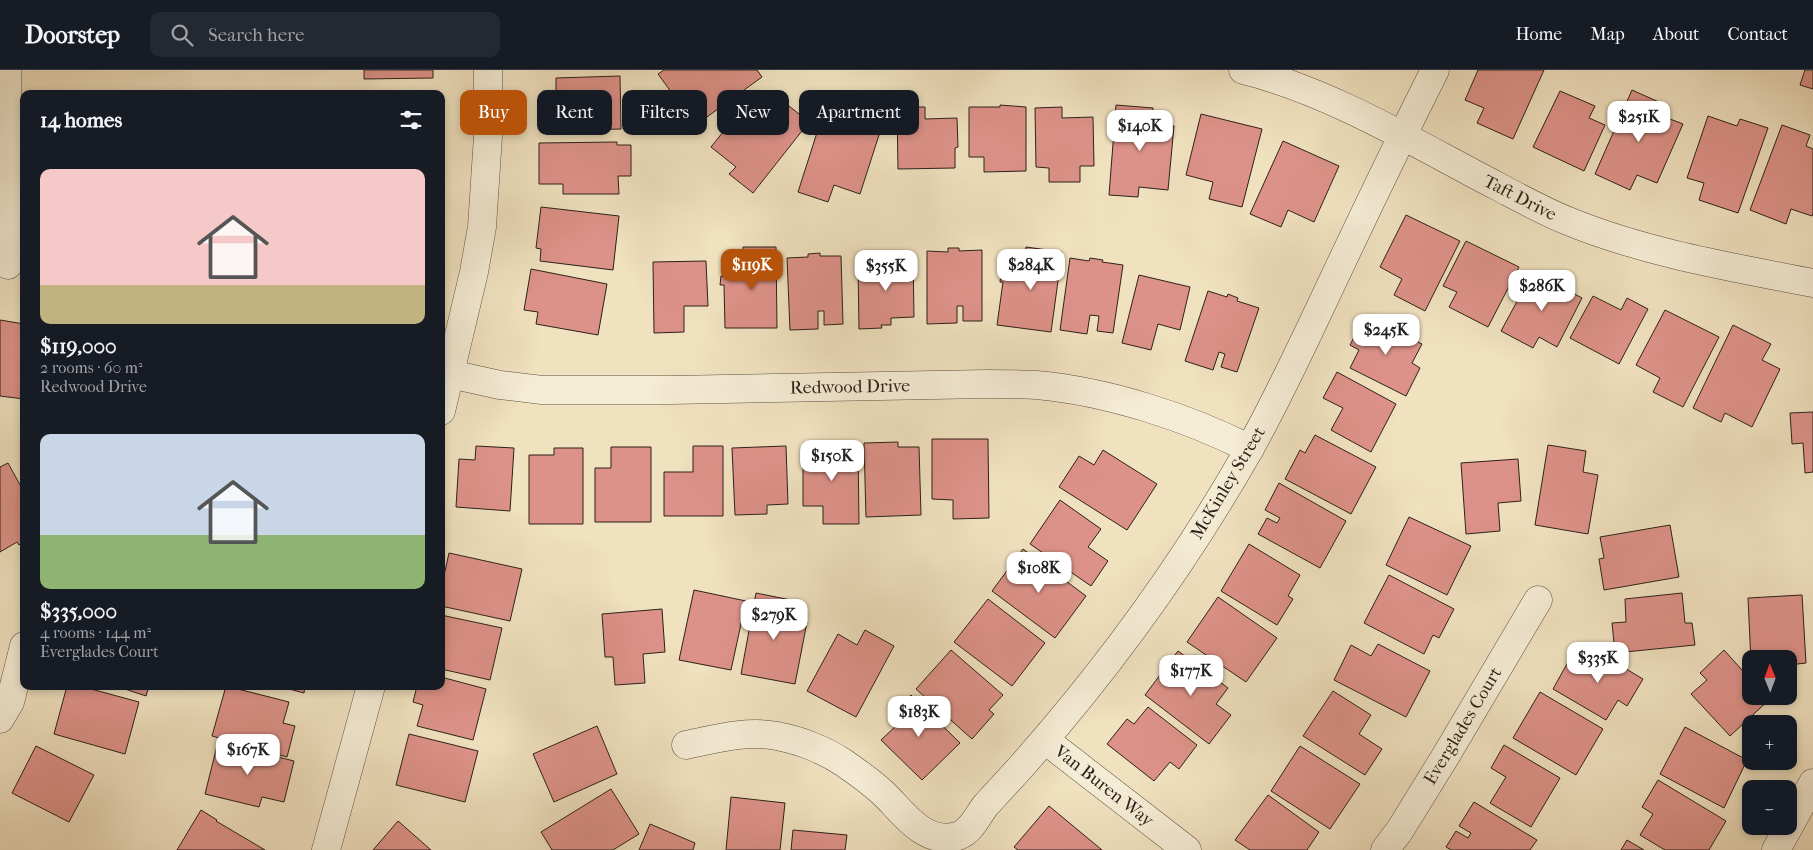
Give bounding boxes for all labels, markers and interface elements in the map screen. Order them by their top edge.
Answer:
search box [150,12,500,57]
text: Doorstep [25,21,120,49]
icon: search [168,21,196,49]
text: Search here [208,24,304,46]
text: Home [1515,24,1562,45]
text: Map [1590,24,1625,45]
text: About [1653,24,1699,45]
text: Contact [1727,24,1788,45]
chip: Buy [460,90,527,135]
chip: Rent [537,90,612,135]
chip: Filters [622,90,707,135]
chip: New [717,90,789,135]
chip: Apartment [799,90,919,135]
pin: $251K [1604,100,1674,143]
icon: filters [397,106,425,134]
text: $251K [1618,107,1660,126]
text: 14 homes [40,108,122,132]
pin: $140K [1105,109,1175,152]
text: $140K [1118,116,1162,135]
street label: Taft Drive [1480,171,1560,225]
icon: home [188,202,278,292]
pin: $119K [717,248,787,291]
pin: $284K [996,248,1066,291]
pin: $355K [851,250,921,292]
text: $119K [732,255,772,274]
text: $284K [1008,255,1054,274]
text: $355K [866,256,906,275]
pin: $286K [1507,270,1577,312]
text: $286K [1519,276,1565,295]
pin: $245K [1351,314,1421,356]
text: $245K [1364,320,1408,339]
text: $119,000 [40,334,117,358]
text: 2 rooms · 60 m² [40,358,143,377]
street label: Redwood Drive [790,375,910,399]
text: Redwood Drive [40,377,147,396]
street label: McKinley Street [1186,423,1270,543]
pin: $150K [797,440,867,482]
text: $150K [811,446,853,465]
icon: home [188,467,278,557]
pin: $108K [1004,552,1074,594]
text: $108K [1018,558,1060,577]
pin: $279K [739,598,809,641]
text: $335,000 [40,599,117,623]
text: $279K [752,605,796,624]
text: 4 rooms · 144 m² [40,623,151,642]
text: Everglades Court [40,642,159,661]
pin: $335K [1563,642,1633,684]
text: $335K [1578,648,1618,667]
north arrow [1742,650,1798,705]
map controls [1742,650,1797,835]
pin: $177K [1156,654,1226,697]
text: $177K [1170,661,1212,680]
street label: Everglades Court [1420,663,1507,789]
pin: $183K [884,696,954,738]
text: $183K [899,702,939,721]
button: + [1742,715,1797,770]
pin: $167K [213,734,283,776]
text: $167K [227,740,269,759]
street label: Van Buren Way [1049,740,1159,832]
button: − [1742,780,1797,835]

